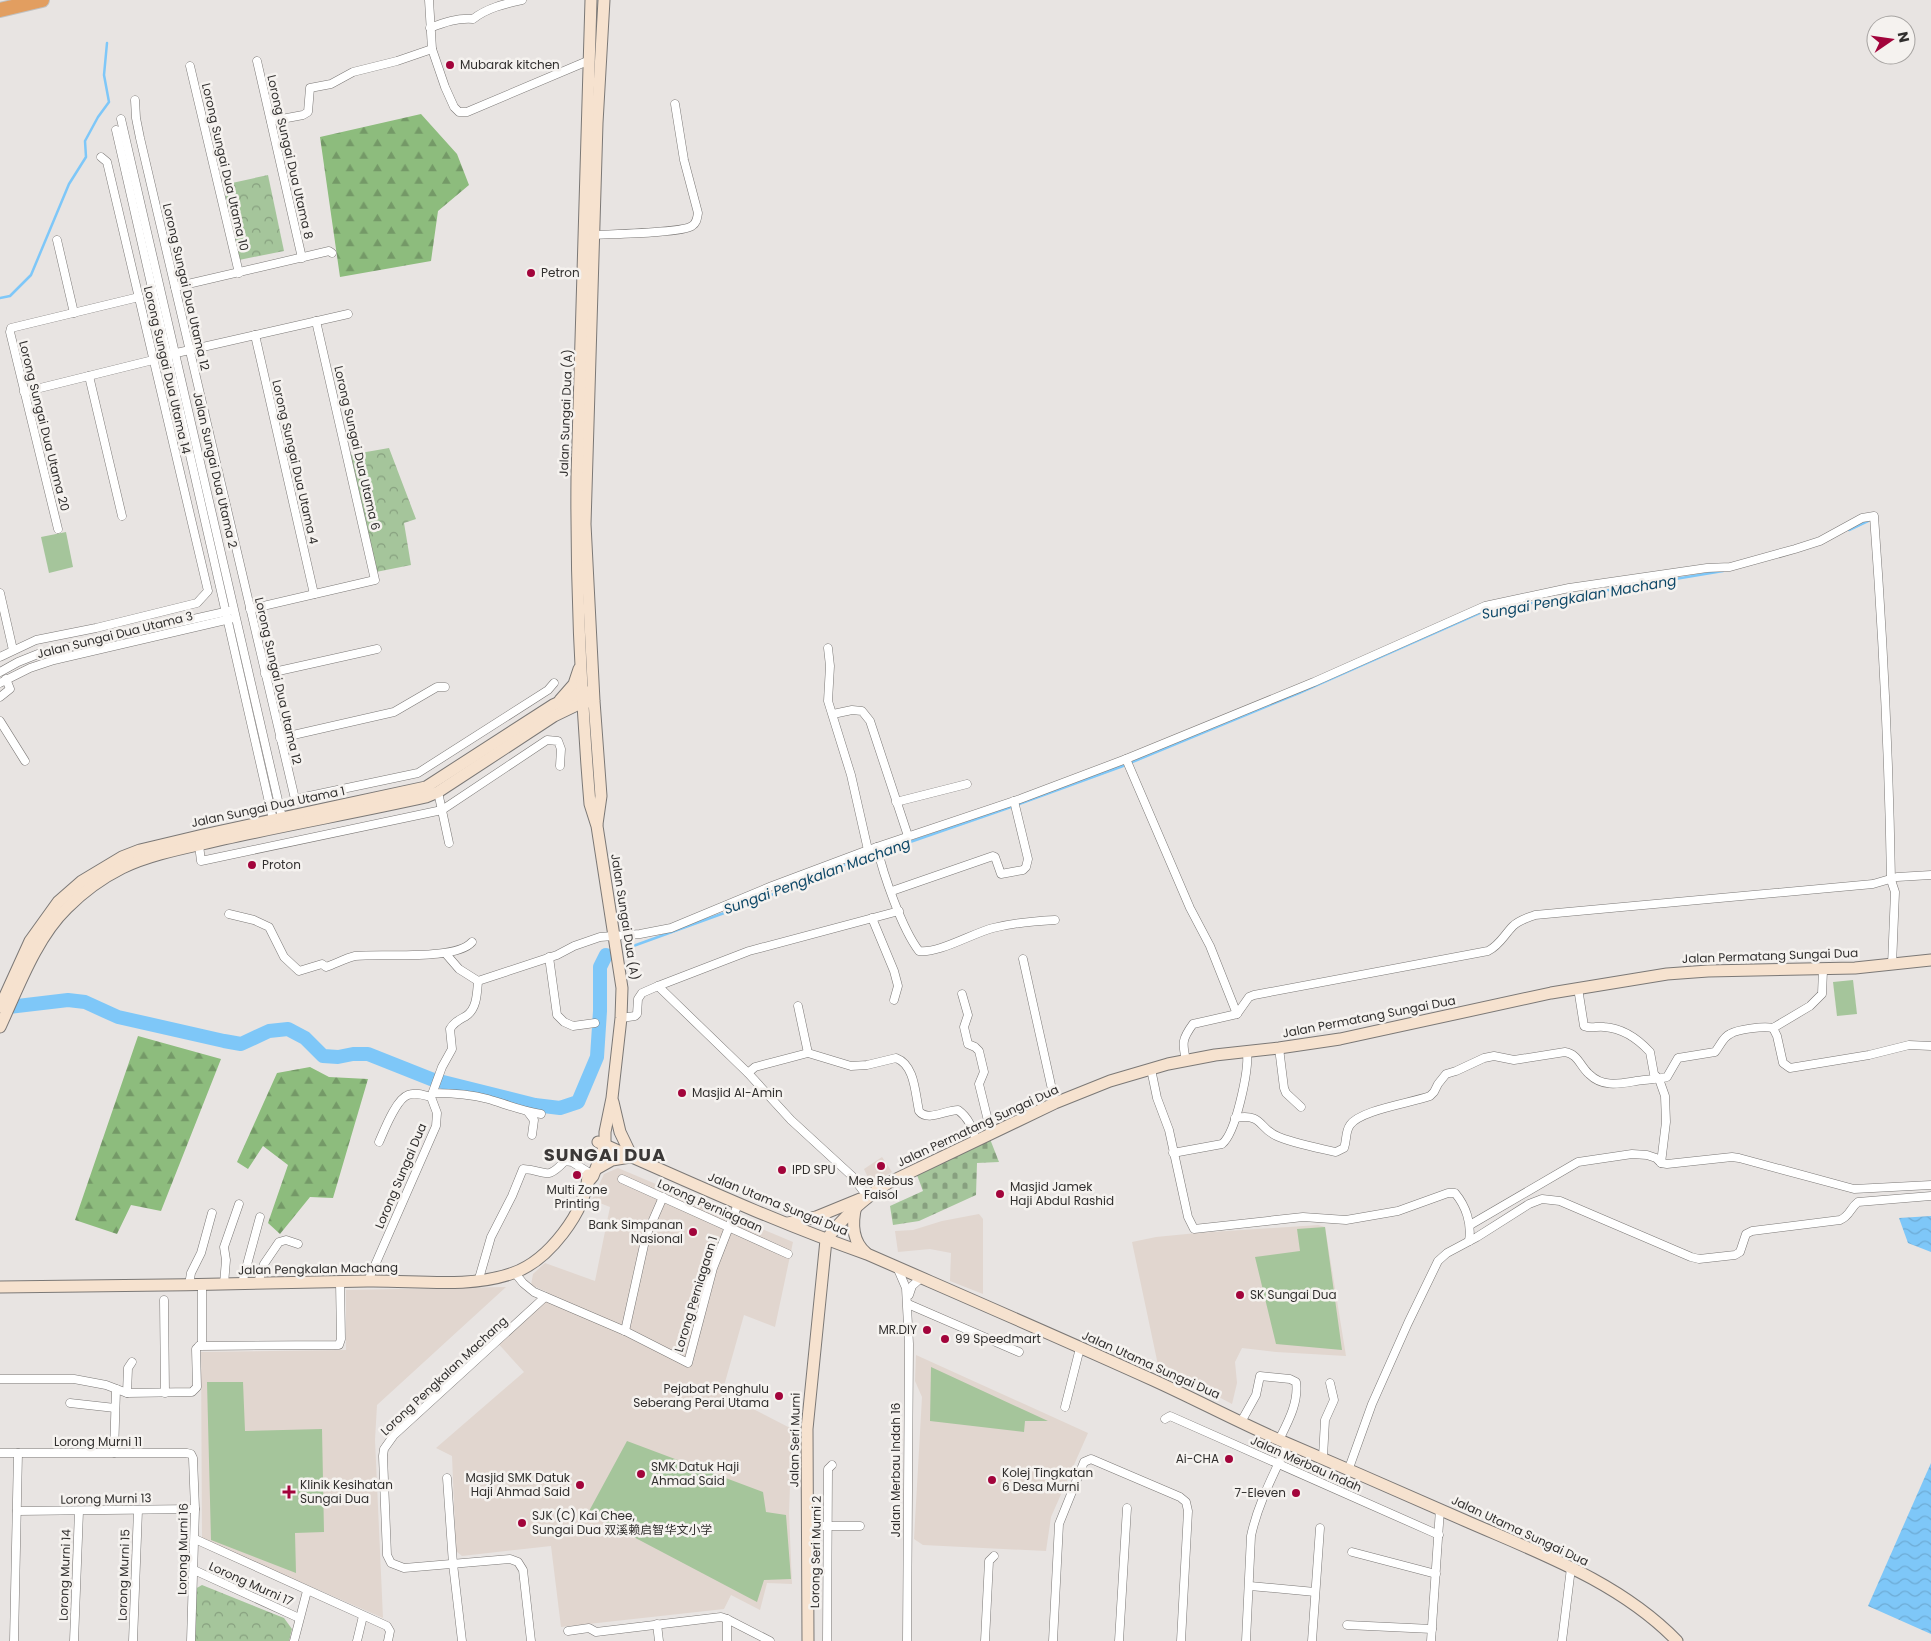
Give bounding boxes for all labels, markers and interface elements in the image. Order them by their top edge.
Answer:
north arrow [1866,15,1916,65]
text: N [1893,30,1915,44]
place label: Mubarak kitchen [460,56,560,73]
marker: Mubarak kitchen [444,59,456,71]
street label: Lorong Sungai Dua Utama 8 [263,73,318,241]
street label: Lorong Sungai Dua Utama 10 [198,81,253,253]
street label: Lorong Sungai Dua Utama 12 [159,202,214,372]
place label: Petron [541,264,580,281]
marker: Petron [525,267,537,279]
street label: Lorong Sungai Dua Utama 14 [140,284,195,456]
street label: Lorong Sungai Dua Utama 20 [15,339,74,513]
street label: Jalan Sungai Dua (A) [555,349,576,477]
street label: Lorong Sungai Dua Utama 6 [330,364,385,532]
street label: Lorong Sungai Dua Utama 4 [268,378,323,546]
street label: Jalan Sungai Dua Utama 2 [189,390,242,550]
water label: Sungai Pengkalan Machang [1480,570,1678,624]
street label: Lorong Sungai Dua Utama 12 [251,596,306,766]
street label: Jalan Sungai Dua Utama 3 [35,607,195,662]
street label: Jalan Sungai Dua Utama 1 [189,782,346,831]
water label: Sungai Pengkalan Machang [721,833,914,919]
street label: Jalan Sungai Dua (A) [607,853,644,981]
place label: Proton [262,856,301,873]
marker: Proton [246,859,258,871]
street label: Jalan Permatang Sungai Dua [1682,944,1858,967]
street label: Jalan Permatang Sungai Dua [1281,991,1457,1042]
street label: Jalan Permatang Sungai Dua [894,1081,1061,1171]
place label: Masjid Al-Amin [692,1084,783,1101]
marker: Masjid Al-Amin [676,1087,688,1099]
street label: Lorong Sungai Dua [371,1120,430,1231]
district label: SUNGAI DUA [544,1142,666,1167]
marker: Mee Rebus Faisol [875,1160,887,1172]
place label: IPD SPU [792,1161,836,1178]
marker: IPD SPU [776,1164,788,1176]
street label: Jalan Utama Sungai Dua [706,1168,851,1239]
marker: Multi Zone Printing [571,1169,583,1181]
place label: Mee Rebus Faisol [848,1172,914,1203]
street label: Lorong Perniagaan [655,1175,766,1236]
place label: Masjid Jamek Haji Abdul Rashid [1010,1178,1114,1209]
place label: Multi Zone Printing [547,1181,607,1212]
marker: Masjid Jamek Haji Abdul Rashid [994,1188,1006,1200]
place label: Bank Simpanan Nasional [588,1216,683,1247]
marker: Bank Simpanan Nasional [687,1226,699,1238]
street label: Lorong Perniagaan 1 [670,1234,721,1354]
street label: Jalan Pengkalan Machang [238,1259,398,1278]
place label: SK Sungai Dua [1250,1286,1337,1303]
marker: SK Sungai Dua [1234,1289,1246,1301]
street label: Lorong Pengkalan Machang [377,1312,511,1439]
place label: MR.DIY [878,1321,917,1338]
marker: MR.DIY [921,1324,933,1336]
street label: Jalan Utama Sungai Dua [1079,1326,1223,1403]
place label: 99 Speedmart [955,1330,1041,1347]
marker: 99 Speedmart [939,1333,951,1345]
place label: Pejabat Penghulu Seberang Perai Utama [633,1380,769,1411]
marker: Pejabat Penghulu Seberang Perai Utama [773,1390,785,1402]
street label: Jalan Seri Murni [785,1392,804,1487]
street label: Jalan Merbau Indah 16 [887,1403,904,1537]
street label: Jalan Merbau Indah [1248,1431,1365,1496]
street label: Lorong Murni 11 [54,1433,142,1450]
place label: Ai-CHA [1176,1450,1219,1467]
marker: Ai-CHA [1223,1453,1235,1465]
place label: SMK Datuk Haji Ahmad Said [651,1458,739,1489]
place label: Kolej Tingkatan 6 Desa Murni [1002,1464,1093,1495]
marker: SMK Datuk Haji Ahmad Said [635,1468,647,1480]
place label: Masjid SMK Datuk Haji Ahmad Said [465,1469,571,1500]
marker: Kolej Tingkatan 6 Desa Murni [986,1474,998,1486]
place label: Klinik Kesihatan Sungai Dua [300,1476,393,1507]
marker: Masjid SMK Datuk Haji Ahmad Said [574,1479,586,1491]
place label: 7-Eleven [1234,1484,1286,1501]
marker: Klinik Kesihatan Sungai Dua [282,1485,296,1499]
marker: 7-Eleven [1290,1487,1302,1499]
street label: Lorong Murni 13 [60,1489,152,1508]
street label: Jalan Utama Sungai Dua [1449,1491,1592,1570]
street label: Lorong Seri Murni 2 [806,1496,825,1608]
street label: Lorong Murni 16 [173,1503,192,1595]
place label: SJK (C) Kai Chee, Sungai Dua 双溪赖启智华文小学 [532,1507,712,1538]
marker: SJK (C) Kai Chee, Sungai Dua 双溪赖启智华文小学 [516,1517,528,1529]
street label: Lorong Murni 14 [54,1528,75,1621]
street label: Lorong Murni 15 [113,1529,134,1621]
street label: Lorong Murni 17 [206,1557,297,1610]

